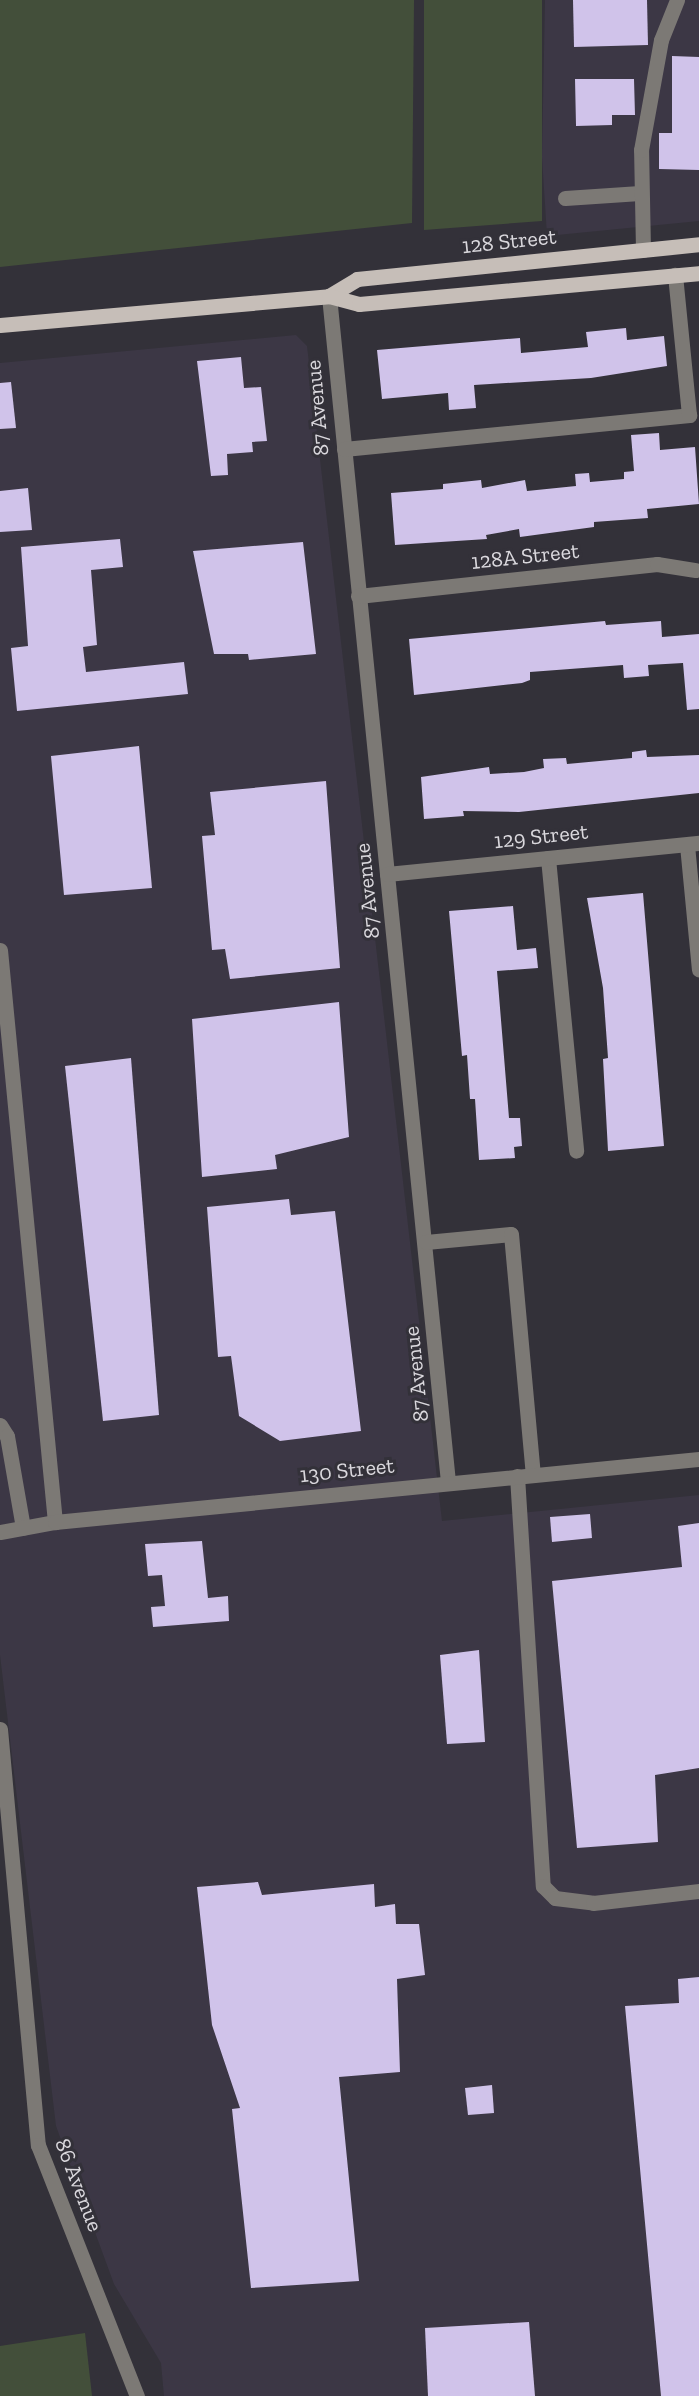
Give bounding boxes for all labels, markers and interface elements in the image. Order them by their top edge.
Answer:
street label: 128 Street [461,223,557,259]
street label: 87 Avenue [300,359,334,457]
street label: 128A Street [469,537,581,575]
street label: 129 Street [493,818,589,854]
street label: 87 Avenue [349,841,385,941]
street label: 87 Avenue [398,1324,434,1424]
street label: 130 Street [298,1452,396,1488]
street label: 86 Avenue [49,2134,109,2236]

